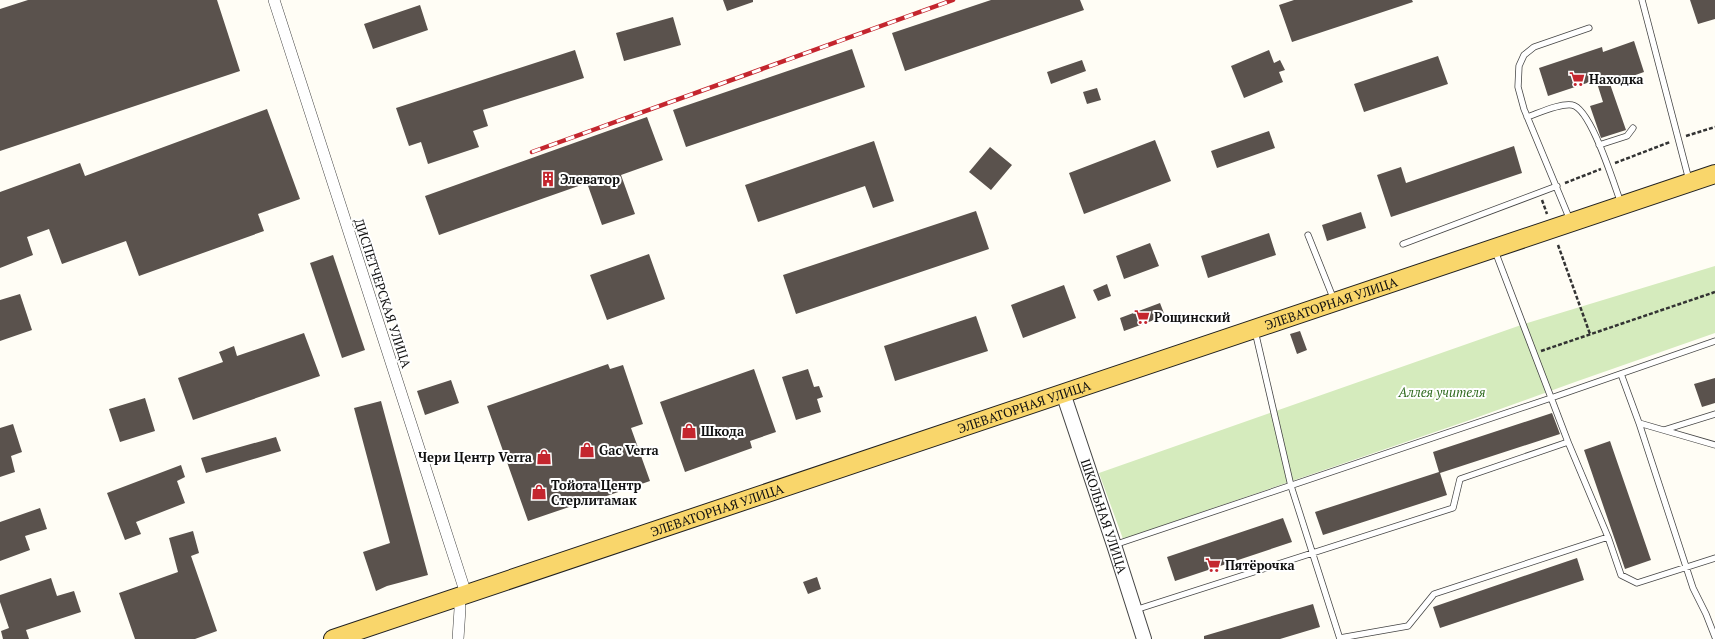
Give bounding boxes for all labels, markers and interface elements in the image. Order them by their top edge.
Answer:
supermarket icon: Находка [1568,70,1586,88]
place label: Находка [1589,70,1644,88]
building icon: Элеватор [539,170,557,188]
place label: Элеватор [560,170,620,188]
street label: ДИСПЕТЧЕРСКАЯ УЛИЦА [350,216,416,370]
street label: ЭЛЕВАТОРНАЯ УЛИЦА [1262,272,1400,334]
supermarket icon: Рощинский [1133,308,1151,326]
place label: Рощинский [1154,308,1231,326]
street label: ЭЛЕВАТОРНАЯ УЛИЦА [955,376,1093,437]
park label: Аллея учителя [1398,383,1485,401]
shop icon: Шкода [680,422,698,440]
place label: Шкода [701,422,745,440]
shop icon: Gac Verra [578,441,596,459]
place label: Gac Verra [599,441,659,459]
place label: Чери Центр Verra [418,448,533,466]
shop icon: Чери Центр Verra [535,448,553,466]
street label: ШКОЛЬНАЯ УЛИЦА [1077,457,1132,576]
place label: Тойота Центр Стерлитамак [551,476,642,509]
street label: ЭЛЕВАТОРНАЯ УЛИЦА [648,479,786,541]
shop icon: Тойота Центр Стерлитамак [530,483,548,501]
supermarket icon: Пятёрочка [1204,556,1222,574]
place label: Пятёрочка [1225,556,1295,574]

